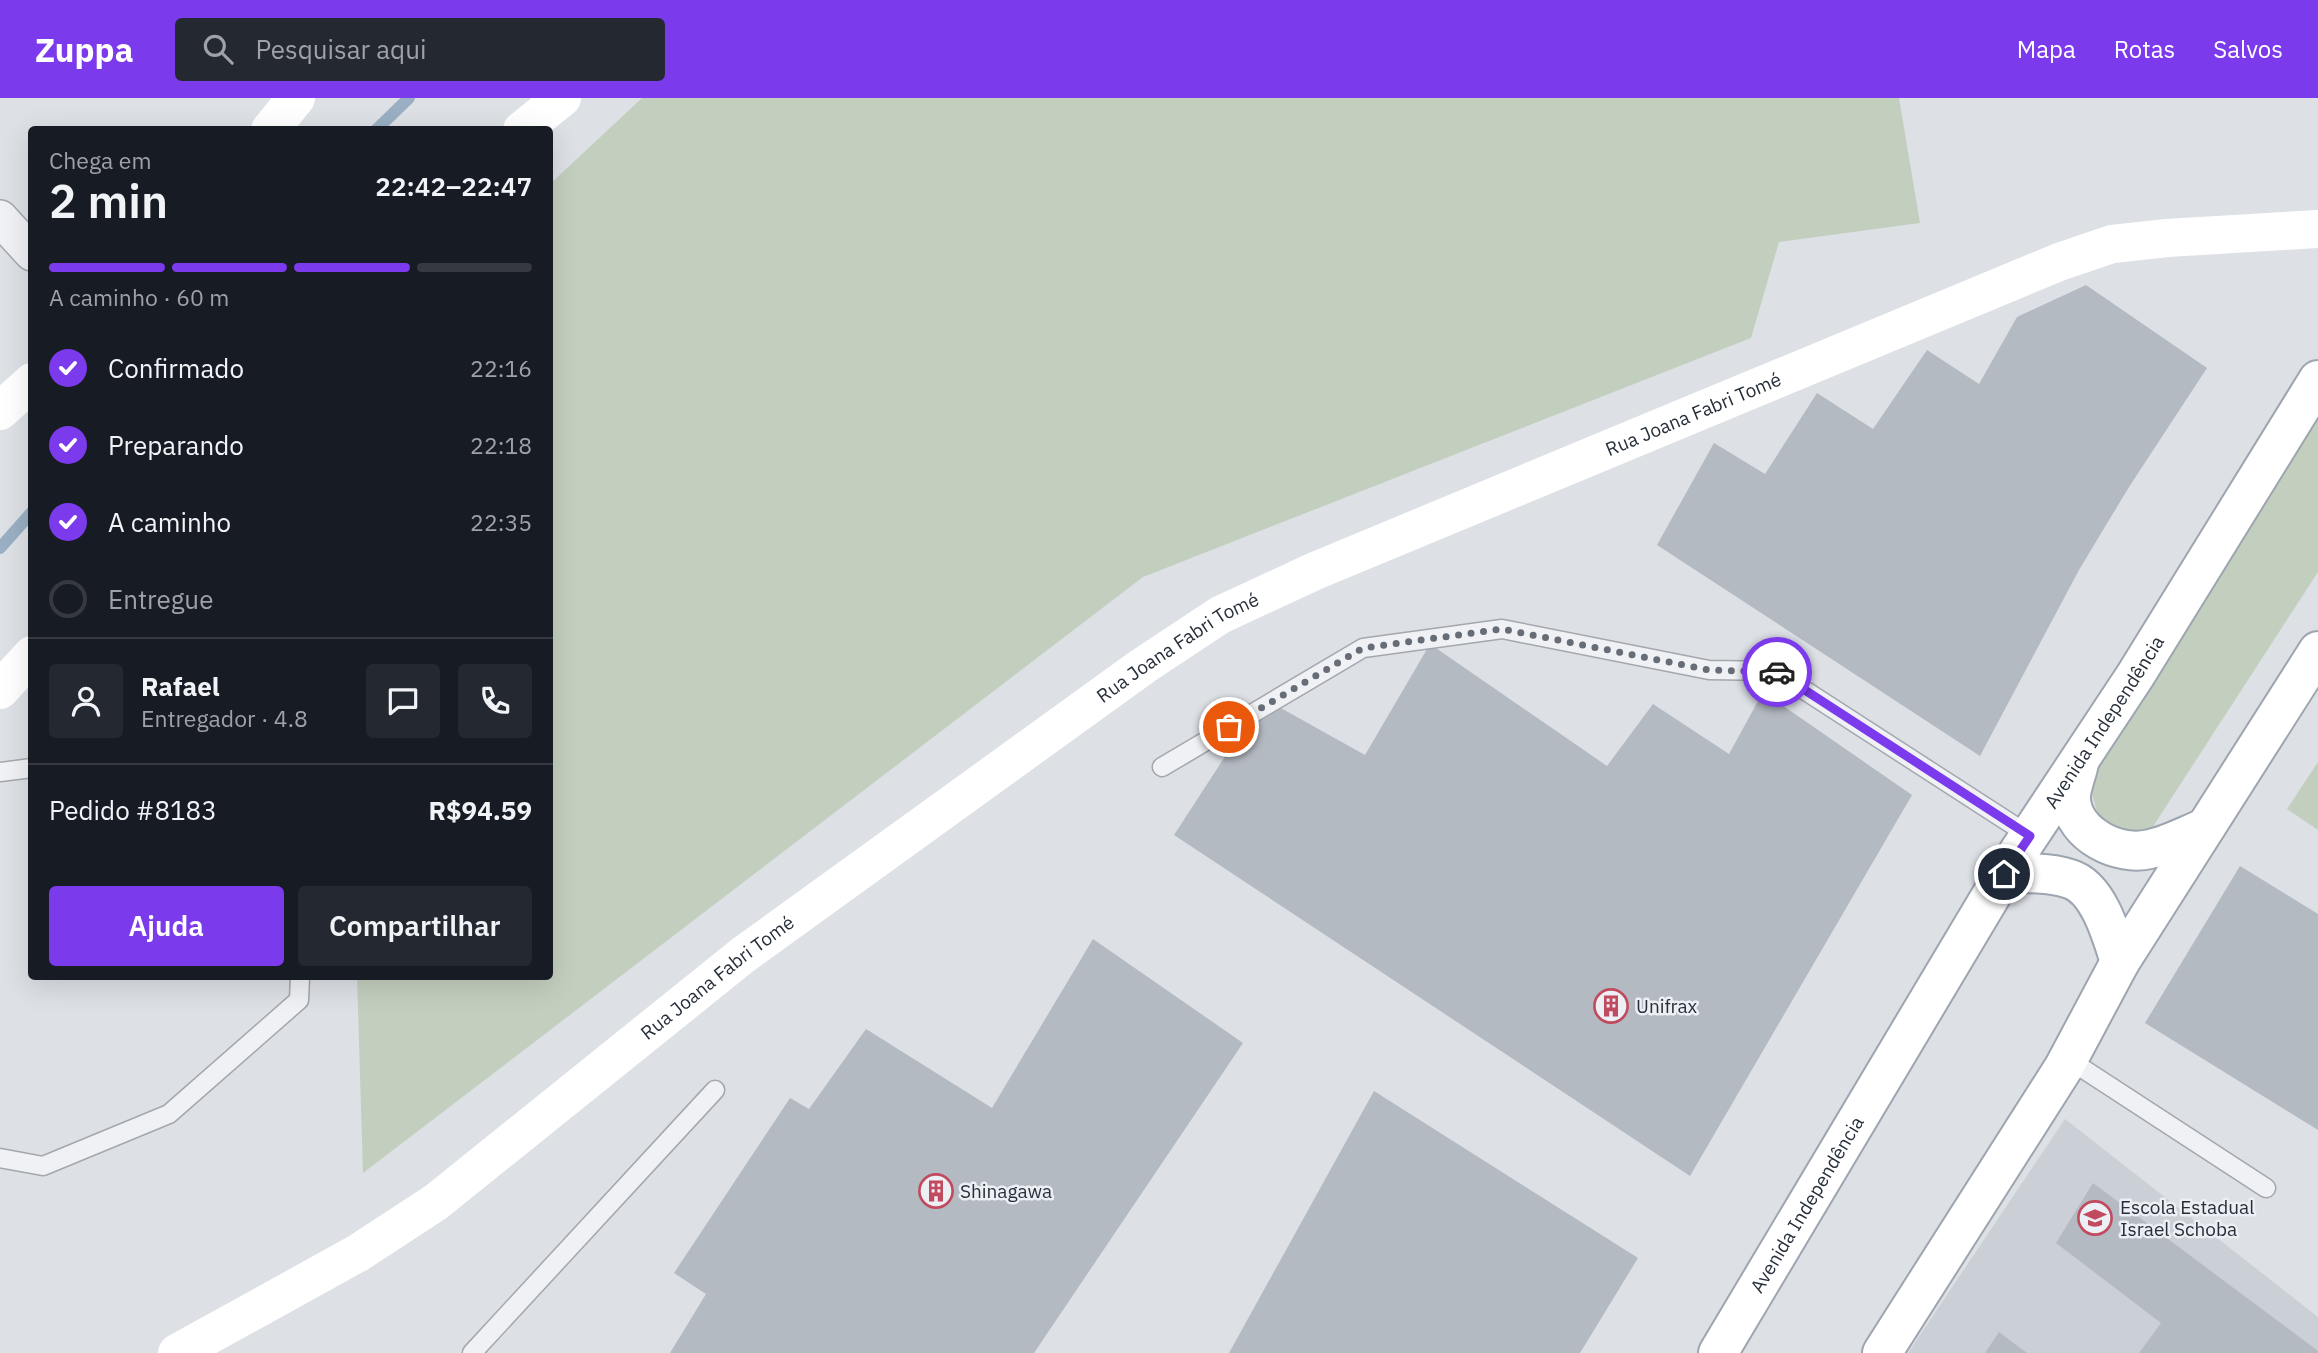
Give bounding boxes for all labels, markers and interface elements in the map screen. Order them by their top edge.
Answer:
search box [175,18,665,81]
text: Zuppa [35,28,133,71]
icon: search [199,30,237,68]
text: Pesquisar aqui [255,32,426,66]
text: Mapa [2017,33,2076,65]
text: Rotas [2114,33,2175,65]
text: Salvos [2213,33,2283,65]
text: Chega em [49,145,151,175]
text: 22:42–22:47 [375,169,532,203]
text: 2 min [49,171,168,231]
text: A caminho · 60 m [49,282,229,312]
icon: check [49,349,87,387]
text: Confirmado [108,351,244,385]
text: 22:16 [470,353,532,383]
street label: Rua Joana Fabri Tomé [1602,367,1785,461]
icon: check [49,426,87,464]
text: Preparando [108,428,244,462]
text: 22:18 [470,430,532,460]
icon: check [49,503,87,541]
text: A caminho [108,505,231,539]
text: 22:35 [470,507,532,537]
text: Entregue [108,582,213,616]
street label: Rua Joana Fabri Tomé [1092,587,1262,708]
street label: Avenida Independência [2039,631,2169,813]
courier [1742,637,1812,707]
icon: car [1758,653,1796,691]
button: person [49,664,123,738]
button: chat [366,664,440,738]
button: phone [458,664,532,738]
text: Rafael [141,669,220,703]
pin [1199,697,1259,757]
text: Entregador · 4.8 [141,703,308,733]
icon: bag [1210,708,1248,746]
text: Pedido #8183 [49,793,217,827]
text: R$94.59 [428,793,532,827]
pin [1974,844,2034,904]
icon: home [1985,855,2023,893]
button: Ajuda [49,886,284,966]
button: Compartilhar [298,886,532,966]
street label: Rua Joana Fabri Tomé [636,910,799,1045]
building icon: Unifrax [1592,987,1630,1025]
place label: Unifrax [1636,994,1698,1018]
street label: Avenida Independência [1745,1112,1869,1297]
building icon: Shinagawa [917,1172,955,1210]
place label: Shinagawa [960,1179,1052,1203]
place label: Escola Estadual Israel Schoba [2120,1195,2254,1241]
school or university icon: Escola Estadual Israel Schoba [2076,1199,2114,1237]

